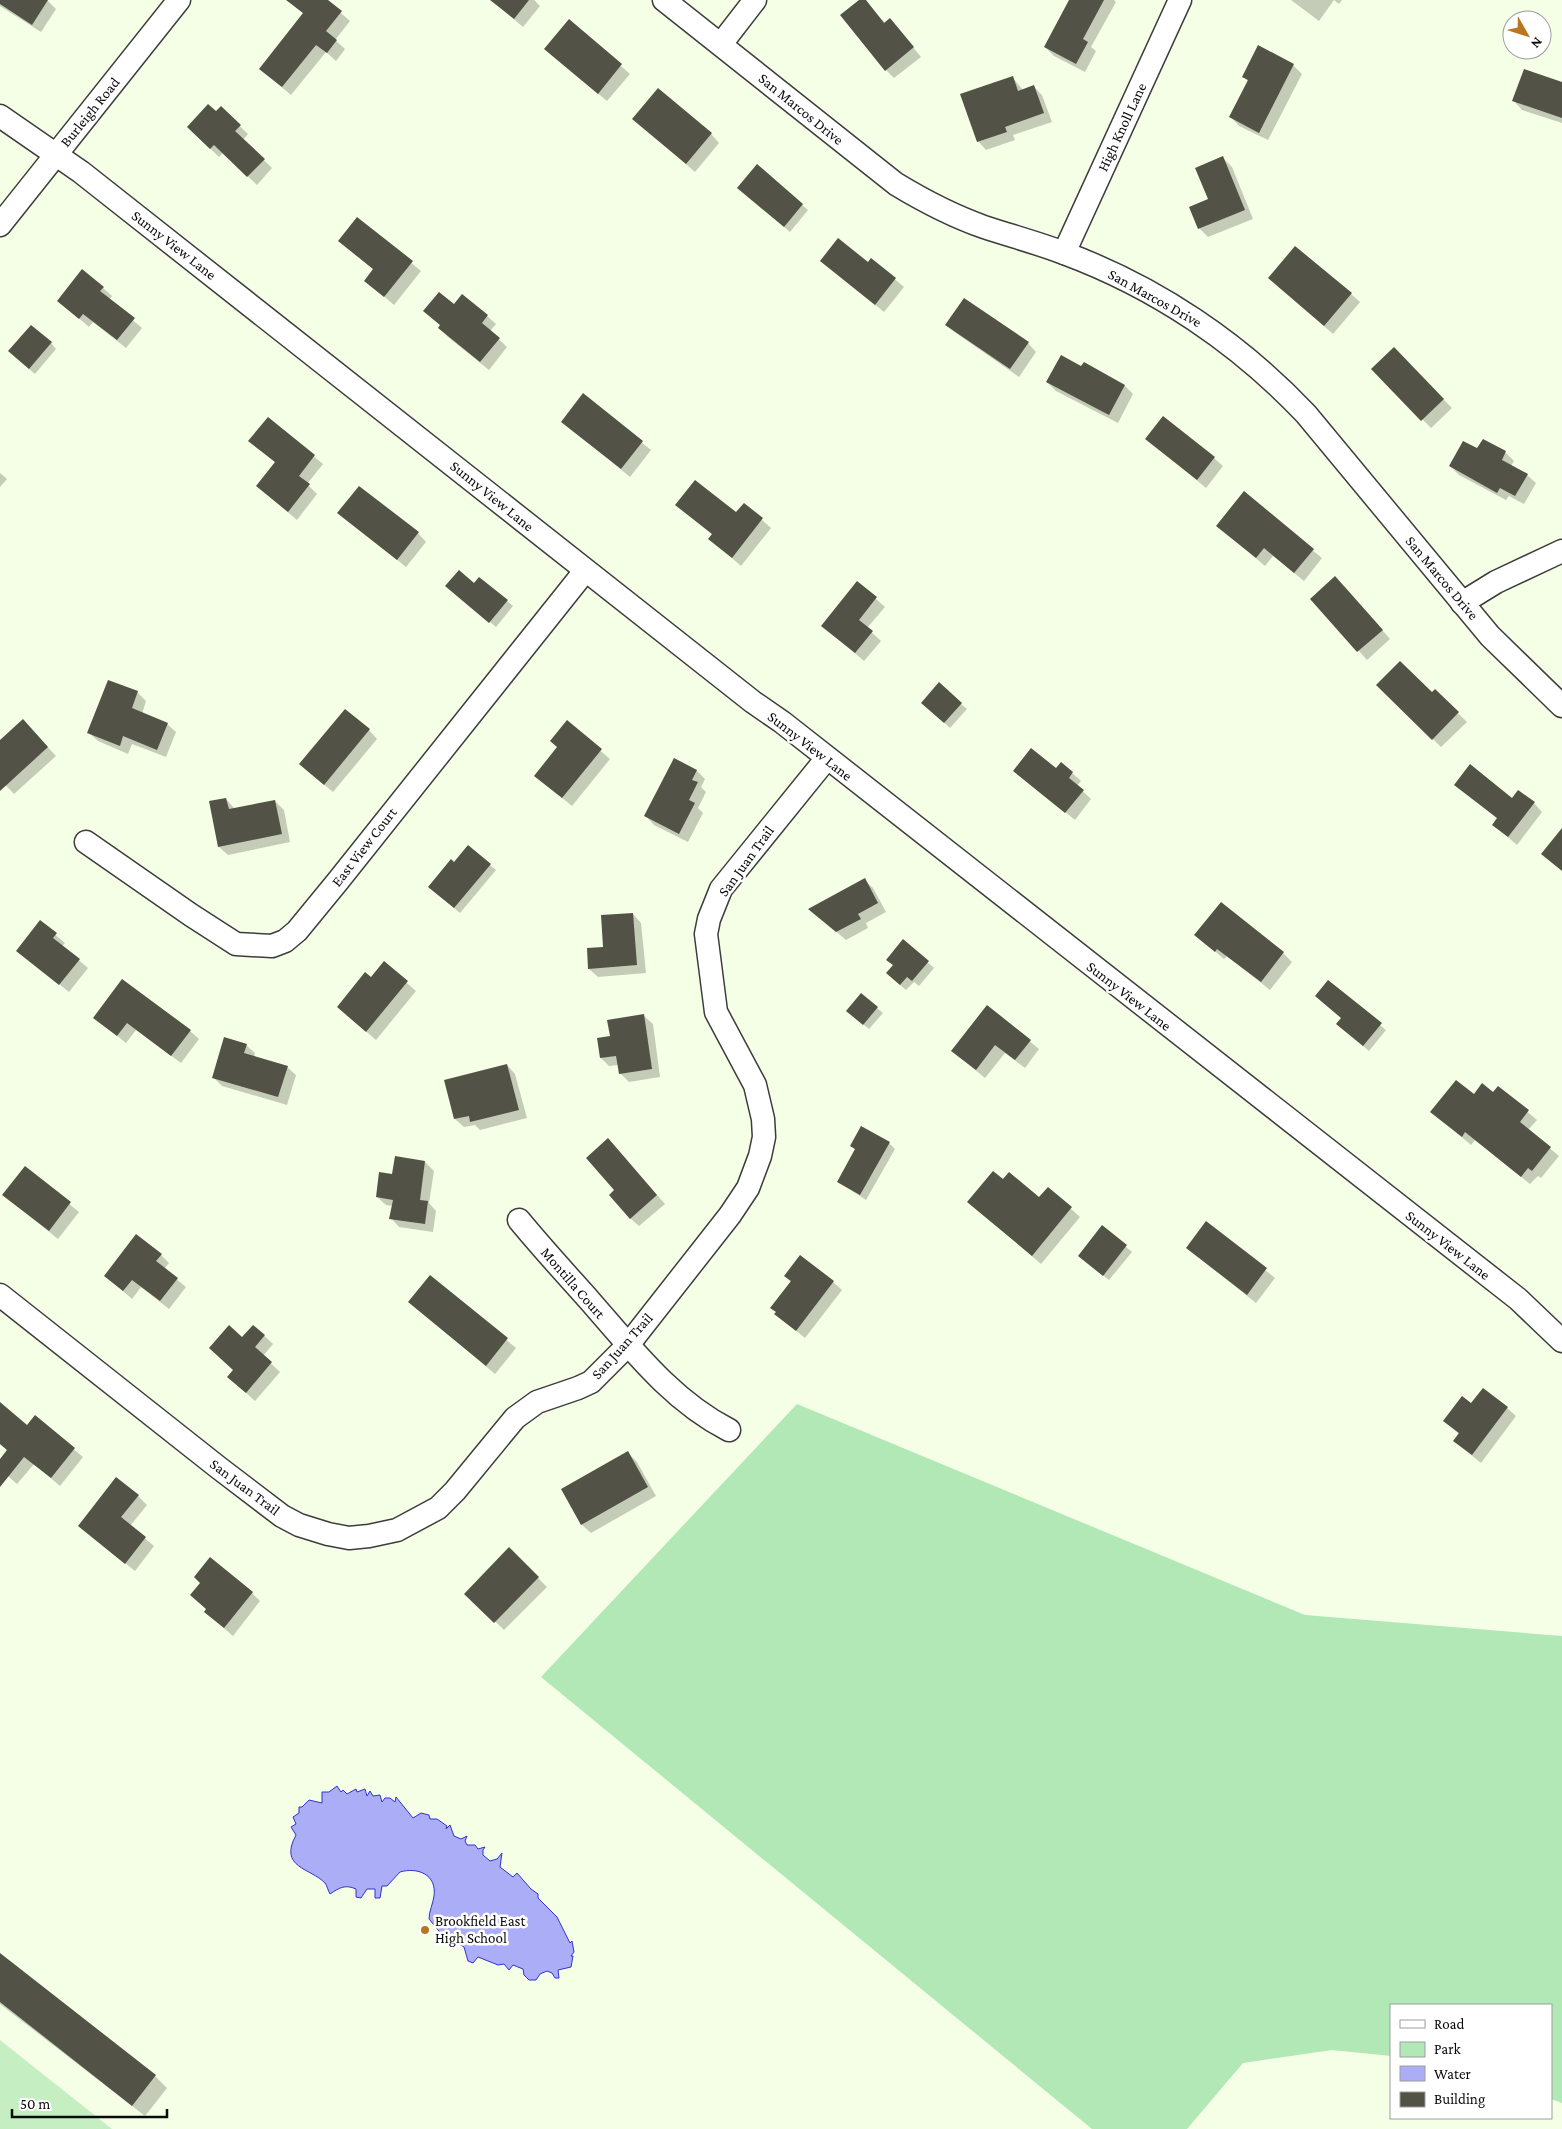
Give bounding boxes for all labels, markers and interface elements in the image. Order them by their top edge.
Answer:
north arrow [1502,10,1552,60]
text: N [1528,34,1546,52]
street label: San Marcos Drive [755,70,847,148]
street label: Burleigh Road [57,74,124,150]
street label: High Knoll Lane [1095,80,1151,174]
street label: Sunny View Lane [128,207,220,284]
street label: San Marcos Drive [1106,266,1205,330]
street label: Sunny View Lane [447,458,537,536]
street label: San Marcos Drive [1402,533,1482,623]
street label: Sunny View Lane [764,708,856,785]
street label: East View Court [328,803,400,890]
street label: San Juan Trail [715,823,778,900]
street label: Sunny View Lane [1083,958,1175,1035]
street label: Sunny View Lane [1402,1207,1494,1284]
street label: Montilla Court [538,1244,609,1323]
street label: San Juan Trail [588,1310,657,1383]
street label: San Juan Trail [206,1456,283,1519]
place label: Brookfield East High School [435,1913,526,1947]
marker: Brookfield East High School [419,1924,431,1936]
legend [1390,2004,1552,2119]
text: Road [1434,2016,1465,2032]
text: Park [1434,2041,1461,2057]
text: Water [1434,2066,1471,2082]
scale bar [12,2086,168,2118]
text: Building [1434,2091,1485,2108]
text: 50 m [20,2096,50,2112]

